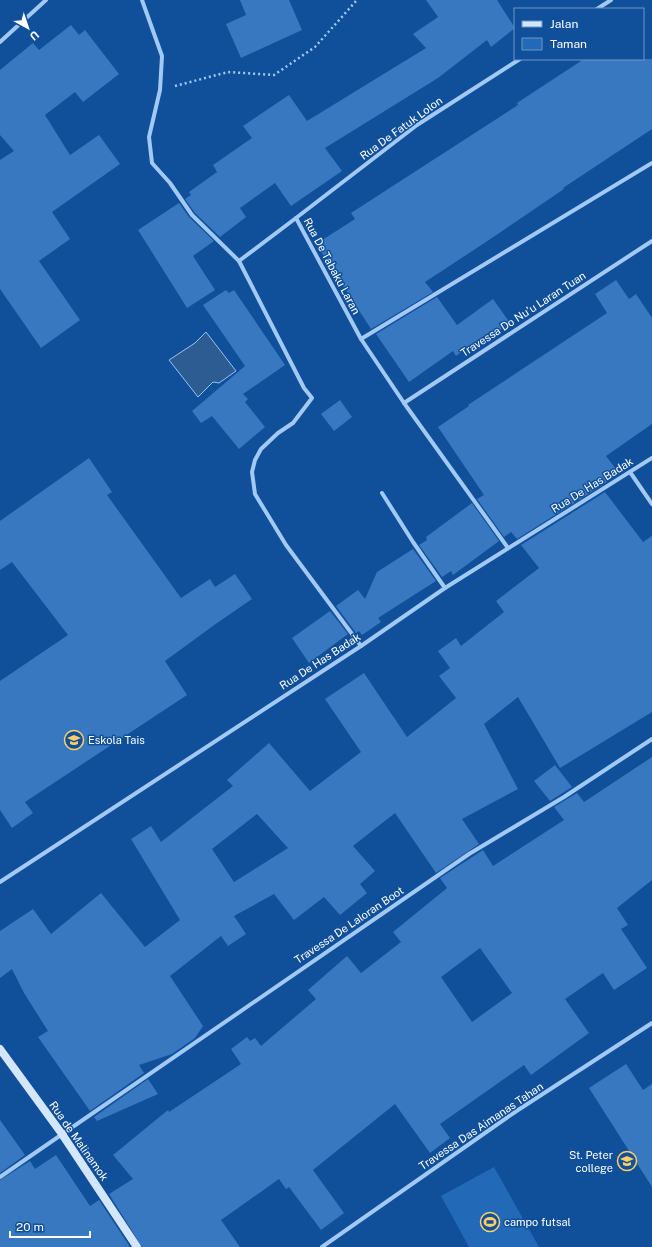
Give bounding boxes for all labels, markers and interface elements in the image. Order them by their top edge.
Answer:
north arrow [8,8,48,48]
legend [514,8,644,60]
text: Jalan [550,17,579,31]
text: U [27,29,41,43]
text: Taman [550,37,587,51]
street label: Rua De Fatuk Lolon [358,94,444,162]
street label: Rua De Tabaku Laran [301,216,363,316]
street label: Travessa Do Nu’u Laran Tuan [458,269,588,359]
street label: Rua De Has Badak [549,455,635,515]
street label: Rua De Has Badak [277,630,363,692]
school or university icon: Eskola Tais [63,729,85,751]
place label: Eskola Tais [88,734,145,746]
street label: Travessa De Laloran Boot [292,884,406,966]
street label: Travessa Das Aimanas Tahan [417,1080,545,1172]
street label: Rua de Malinamok [47,1099,111,1183]
place label: St. Peter college [569,1149,613,1174]
school or university icon: St. Peter college [616,1150,638,1172]
sports icon: campo futsal [479,1211,501,1233]
scale bar [10,1213,90,1239]
place label: campo futsal [504,1216,571,1228]
text: 20 m [16,1220,44,1234]

